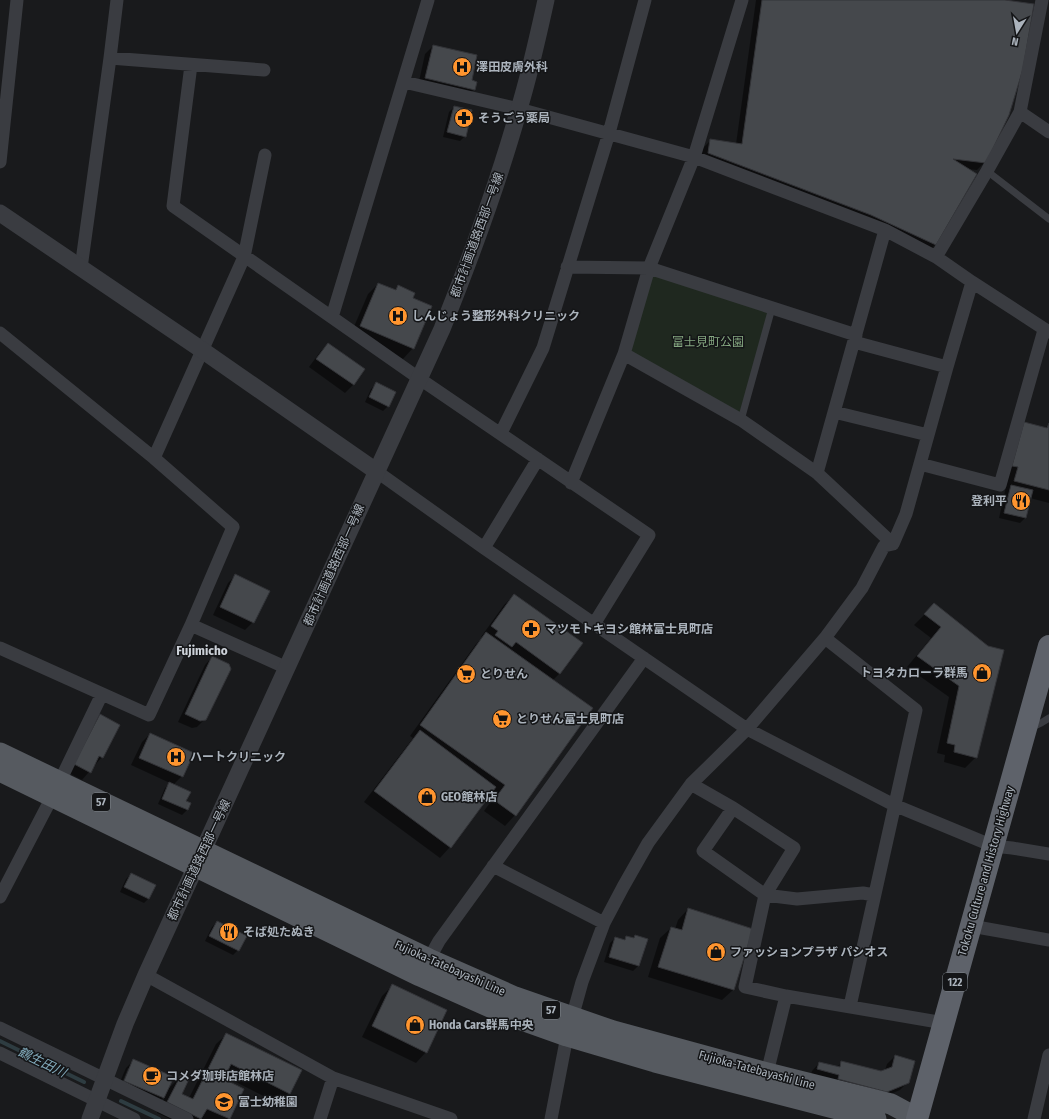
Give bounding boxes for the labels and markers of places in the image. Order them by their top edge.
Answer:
hospital icon: 澤田皮膚外科 [451,56,473,78]
place label: 澤田皮膚外科 [476,60,548,74]
pharmacy icon: そうごう薬局 [453,107,475,129]
place label: そうごう薬局 [478,111,550,125]
hospital icon: しんじょう整形外科クリニック [387,305,409,327]
place label: しんじょう整形外科クリニック [412,309,580,323]
restaurant icon: 登利平 [1010,490,1032,512]
place label: 登利平 [971,494,1007,508]
pharmacy icon: マツモトキヨシ館林富士見町店 [520,618,542,640]
place label: マツモトキヨシ館林富士見町店 [545,622,713,636]
shop icon: トヨタカローラ群馬 [971,662,993,684]
supermarket icon: とりせん [455,663,477,685]
place label: トヨタカローラ群馬 [860,666,968,680]
place label: とりせん [480,667,528,681]
supermarket icon: とりせん富士見町店 [491,708,513,730]
place label: とりせん富士見町店 [516,712,624,726]
hospital icon: ハートクリニック [165,746,187,768]
place label: ハートクリニック [190,750,286,764]
shop icon: GEO館林店 [416,786,438,808]
place label: GEO館林店 [441,790,497,804]
restaurant icon: そば処たぬき [218,921,240,943]
place label: そば処たぬき [243,925,315,939]
shop icon: ファッションプラザ パシオス [705,941,727,963]
place label: ファッションプラザ パシオス [730,945,888,959]
shop icon: Honda Cars群馬中央 [404,1014,426,1036]
place label: Honda Cars群馬中央 [429,1018,534,1032]
cafe icon: コメダ珈琲店館林店 [141,1065,163,1087]
place label: コメダ珈琲店館林店 [166,1069,274,1083]
school or university icon: 富士幼稚園 [213,1091,235,1113]
place label: 富士幼稚園 [238,1095,298,1109]

